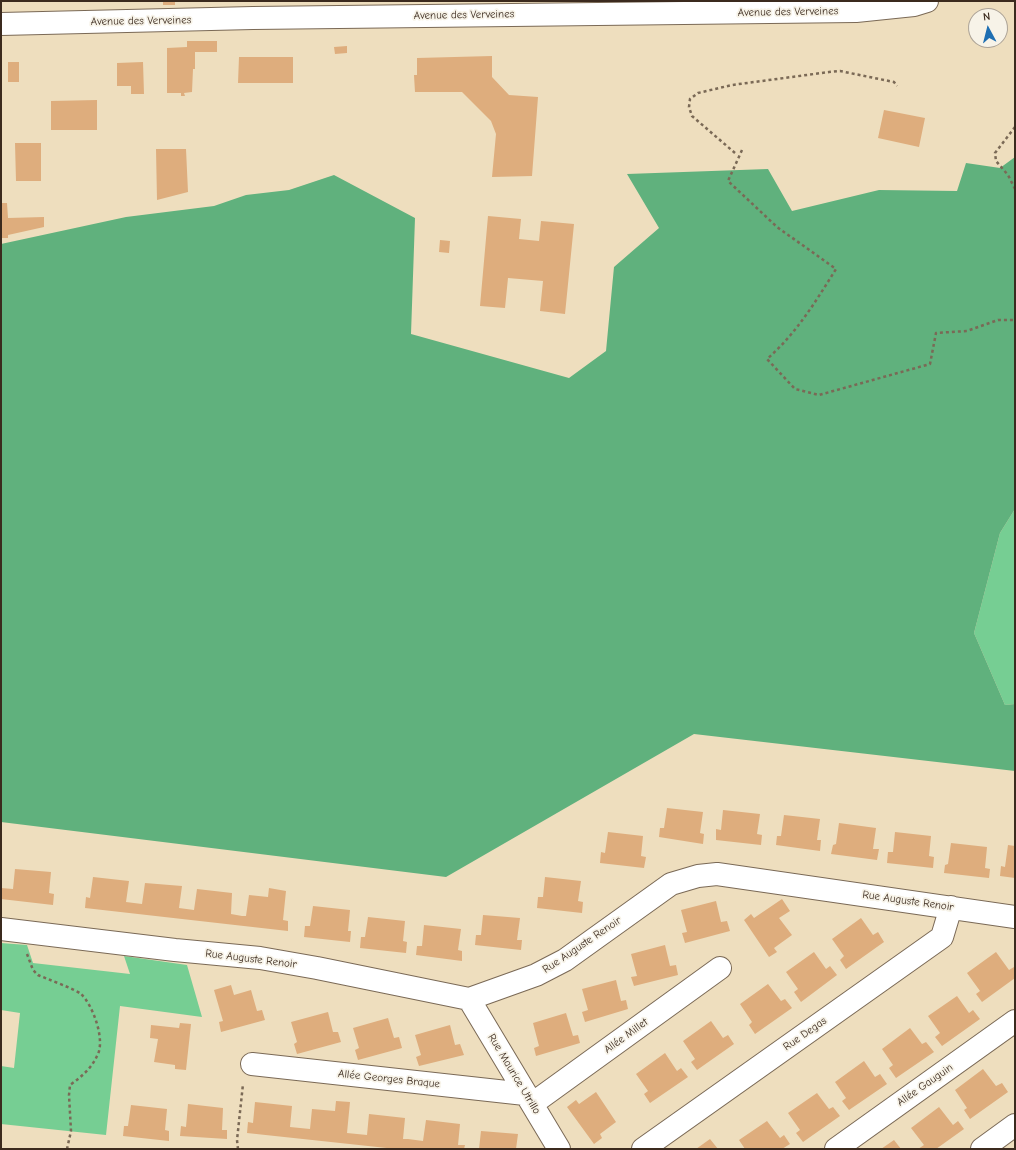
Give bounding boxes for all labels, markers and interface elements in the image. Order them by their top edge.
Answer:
street label: Avenue des Verveines [738,5,838,19]
street label: Avenue des Verveines [414,8,514,22]
north arrow [968,8,1008,48]
text: N [982,10,991,23]
street label: Avenue des Verveines [91,14,191,28]
street label: Rue Auguste Renoir [861,888,955,914]
street label: Rue Auguste Renoir [540,914,624,976]
street label: Rue Auguste Renoir [204,947,298,971]
street label: Rue Degas [781,1014,829,1054]
street label: Allée Millet [601,1016,651,1056]
street label: Rue Maurice Utrillo [485,1031,543,1117]
street label: Allée Gauguin [895,1061,955,1109]
street label: Allée Georges Braque [337,1067,441,1091]

